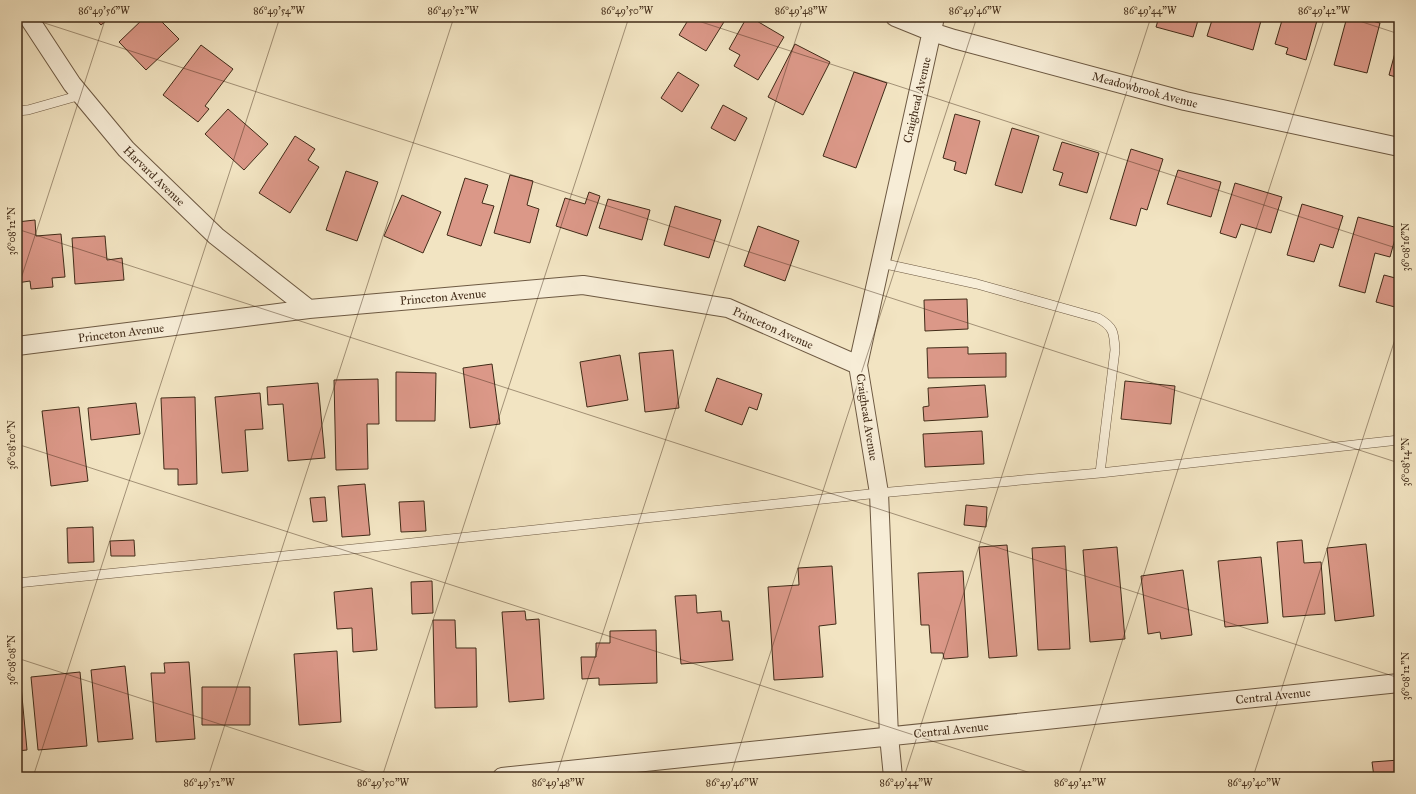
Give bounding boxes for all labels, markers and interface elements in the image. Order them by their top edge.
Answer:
text: 86°49'56"W [78,5,130,17]
text: 86°49'54"W [253,5,305,17]
text: 86°49'52"W [427,5,479,17]
text: 86°49'50"W [601,5,654,17]
text: 86°49'48"W [775,5,828,17]
text: 86°49'46"W [949,5,1002,17]
text: 86°49'44"W [1124,5,1177,17]
text: 86°49'42"W [1298,5,1351,17]
street label: Craighead Avenue [900,56,935,145]
street label: Meadowbrook Avenue [1091,69,1199,111]
street label: Harvard Avenue [120,143,188,209]
text: 36°08'12"N [6,206,18,255]
text: 36°08'16"N [1400,222,1412,271]
street label: Princeton Avenue [399,286,487,308]
street label: Princeton Avenue [731,304,815,352]
street label: Princeton Avenue [77,321,165,345]
street label: Craighead Avenue [852,372,881,462]
text: 36°08'10"N [6,420,18,470]
text: 36°08'14"N [1400,437,1412,487]
text: 36°08'08"N [6,634,18,685]
text: 36°08'12"N [1400,651,1412,700]
street label: Central Avenue [1235,685,1311,707]
street label: Central Avenue [913,719,989,741]
text: 86°49'52"W [183,777,235,789]
text: 86°49'50"W [357,777,410,789]
text: 86°49'48"W [532,777,585,789]
text: 86°49'46"W [706,777,759,789]
text: 86°49'44"W [880,777,933,789]
text: 86°49'42"W [1054,777,1107,789]
text: 86°49'40"W [1227,777,1281,789]

